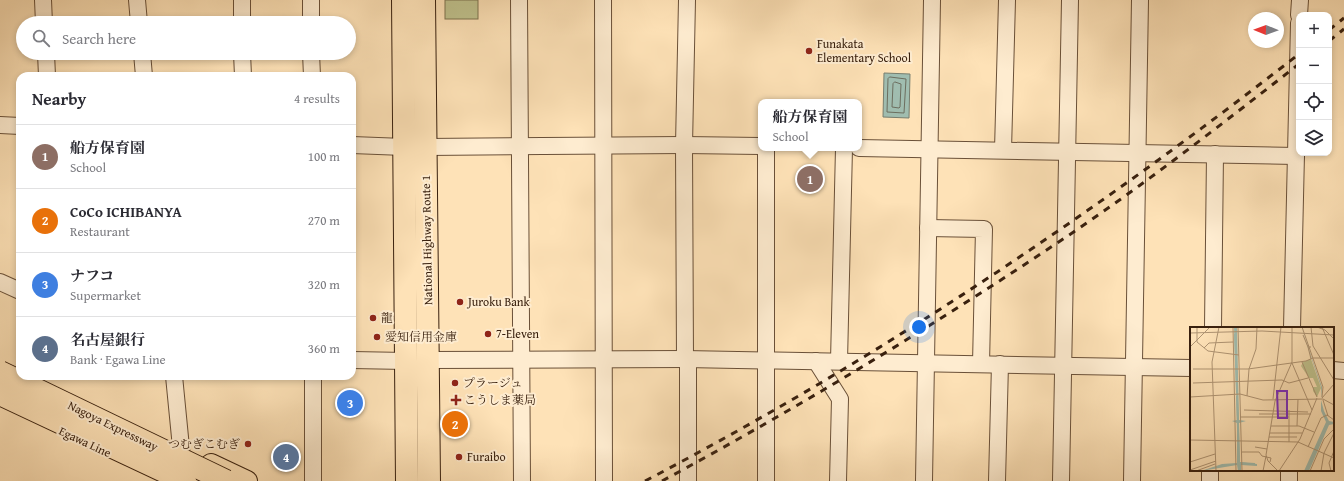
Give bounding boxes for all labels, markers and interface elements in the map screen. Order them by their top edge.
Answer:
north arrow [1248,12,1284,48]
map controls [1296,12,1332,156]
button: + [1296,12,1332,48]
search box [16,16,356,60]
icon: search [30,27,52,49]
text: Search here [62,28,136,49]
place label: Funakata Elementary School [817,35,912,66]
marker: Funakata Elementary School [804,46,814,56]
button: − [1296,48,1332,84]
button: locate [1296,84,1332,120]
text: Nearby [32,86,86,111]
text: 4 results [294,89,340,108]
popup [758,99,862,151]
text: 船方保育園 [772,106,848,127]
button: layers [1296,120,1332,156]
text: School [772,127,809,146]
text: 船方保育園 [70,137,145,158]
text: 1 [42,147,48,166]
text: 100 m [308,147,340,166]
text: School [70,158,106,177]
pin: 1 [797,164,823,194]
street label: National Highway Route 1 [417,175,436,305]
text: CoCo ICHIBANYA [70,201,182,222]
text: 2 [42,211,48,230]
text: 270 m [308,211,340,230]
text: Restaurant [70,222,130,241]
text: ナフコ [70,265,114,286]
text: 3 [42,275,48,294]
text: 320 m [308,275,340,294]
text: Supermarket [70,286,141,305]
place label: Juroku Bank [466,293,531,310]
marker: Juroku Bank [455,297,465,307]
place label: 龍 [381,309,393,326]
marker: 龍 [368,313,378,323]
your location [909,317,929,337]
place label: 7-Eleven [496,325,539,342]
inset map [1190,327,1334,471]
place label: 愛知信用金庫 [385,328,457,345]
text: 名古屋銀行 [70,329,145,350]
marker: 7-Eleven [483,329,493,339]
marker: 愛知信用金庫 [372,332,382,342]
text: 4 [42,339,48,358]
text: 360 m [308,339,340,358]
text: Bank · Egawa Line [70,350,166,369]
place label: プラージュ [463,374,523,391]
marker: プラージュ [450,378,460,388]
pin: 3 [337,388,363,418]
place label: こうしま薬局 [464,391,536,408]
marker: こうしま薬局 [451,395,461,405]
street label: Nagoya Expressway [65,396,161,455]
pin: 2 [442,409,468,439]
street label: Egawa Line [56,422,114,461]
place label: つむぎこむぎ [168,435,240,452]
marker: つむぎこむぎ [243,439,253,449]
pin: 4 [273,442,299,472]
place label: Furaibo [467,448,506,465]
marker: Furaibo [454,452,464,462]

